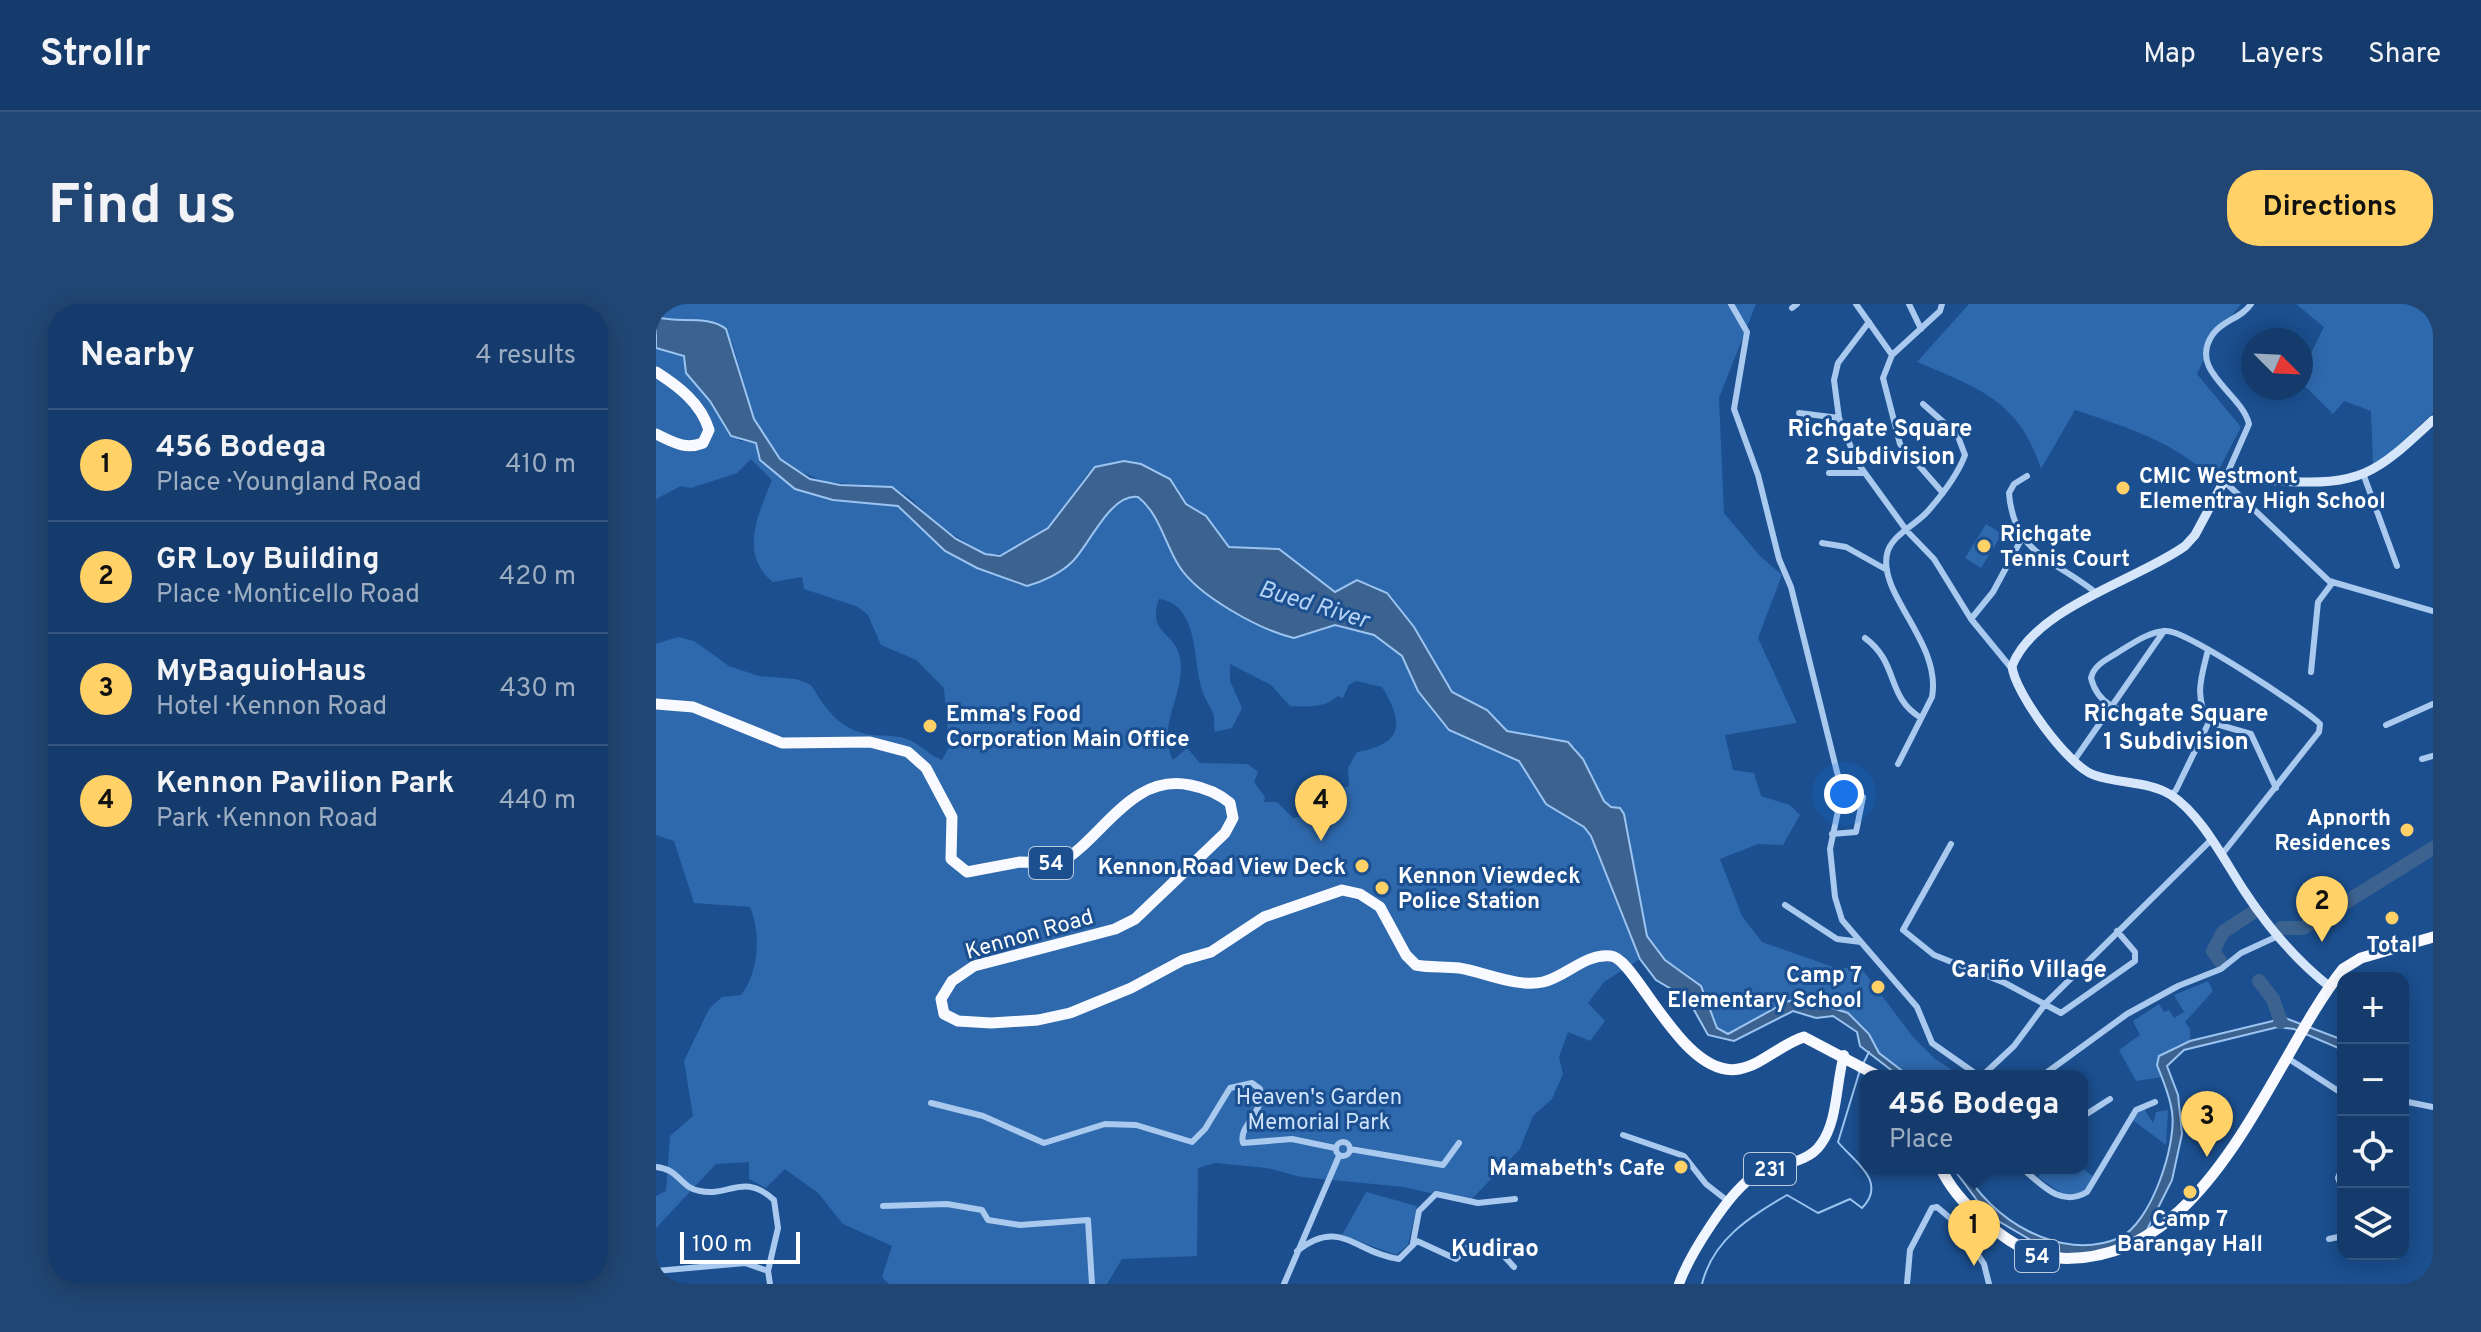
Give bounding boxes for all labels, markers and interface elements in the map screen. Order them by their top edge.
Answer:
text: Strollr [40,31,151,80]
text: Map [2143,37,2196,73]
text: Layers [2240,37,2324,73]
text: Share [2368,37,2441,73]
button: Directions [2227,170,2433,246]
text: Find us [48,173,237,243]
north arrow [2241,328,2313,400]
text: Nearby [80,335,195,378]
text: 4 results [475,340,576,373]
district label: Richgate Square 2 Subdivision [1788,415,1972,473]
text: 456 Bodega [156,430,326,467]
text: 1 [101,449,111,482]
text: 410 m [505,449,576,482]
place label: CMIC Westmont Elementray High School [2139,464,2386,516]
text: Place · Youngland Road [156,467,422,500]
marker: CMIC Westmont Elementray High School [2114,479,2132,497]
place label: Richgate Tennis Court [2000,522,2130,574]
marker: Richgate Tennis Court [1975,537,1993,555]
text: GR Loy Building [156,542,379,579]
text: 2 [98,561,114,594]
text: 420 m [499,561,576,594]
water label: Bued River [1255,575,1374,637]
text: Place · Monticello Road [156,579,420,612]
text: MyBaguioHaus [156,654,367,691]
text: 3 [98,673,114,706]
text: 430 m [500,673,576,706]
text: Hotel · Kennon Road [156,691,387,724]
district label: Richgate Square 1 Subdivision [2084,700,2268,758]
place label: Emma's Food Corporation Main Office [946,702,1190,754]
marker: Emma's Food Corporation Main Office [921,717,939,735]
text: Kennon Pavilion Park [156,766,454,803]
your location [1824,774,1864,814]
pin: 4 [1295,775,1347,841]
text: 4 [98,785,114,818]
text: 440 m [499,785,576,818]
text: Park · Kennon Road [156,803,378,836]
place label: Apnorth Residences [2275,806,2391,858]
marker: Apnorth Residences [2398,821,2416,839]
road number: 54 [1029,847,1073,879]
place label: Kennon Road View Deck [1098,855,1346,882]
marker: Kennon Road View Deck [1353,857,1371,875]
place label: Kennon Viewdeck Police Station [1398,864,1580,916]
pin: 2 [2296,876,2348,942]
marker: Kennon Viewdeck Police Station [1373,879,1391,897]
street label: Kennon Road [962,904,1097,967]
marker: Total [2383,909,2401,927]
place label: Total [2367,933,2417,960]
district label: Cariño Village [1951,956,2107,986]
place label: Camp 7 Elementary School [1667,963,1862,1015]
map controls [2337,972,2409,1260]
button: + [2337,972,2409,1044]
marker: Camp 7 Elementary School [1869,978,1887,996]
button: − [2337,1044,2409,1116]
popup [1860,1070,2088,1174]
park label: Heaven's Garden Memorial Park [1236,1085,1402,1137]
text: 456 Bodega [1889,1087,2059,1124]
pin: 3 [2181,1091,2233,1157]
button: locate [2337,1116,2409,1188]
text: Place [1889,1124,1953,1157]
road number: 231 [1744,1153,1796,1185]
place label: Mamabeth's Cafe [1489,1156,1665,1183]
marker: Mamabeth's Cafe [1672,1158,1690,1176]
marker: Camp 7 Barangay Hall [2181,1183,2199,1201]
button: layers [2337,1188,2409,1260]
pin: 1 [1948,1200,2000,1266]
place label: Camp 7 Barangay Hall [2117,1207,2263,1259]
scale bar [680,1228,800,1264]
text: 100 m [692,1232,752,1259]
district label: Kudirao [1451,1235,1539,1265]
road number: 54 [2015,1240,2059,1272]

